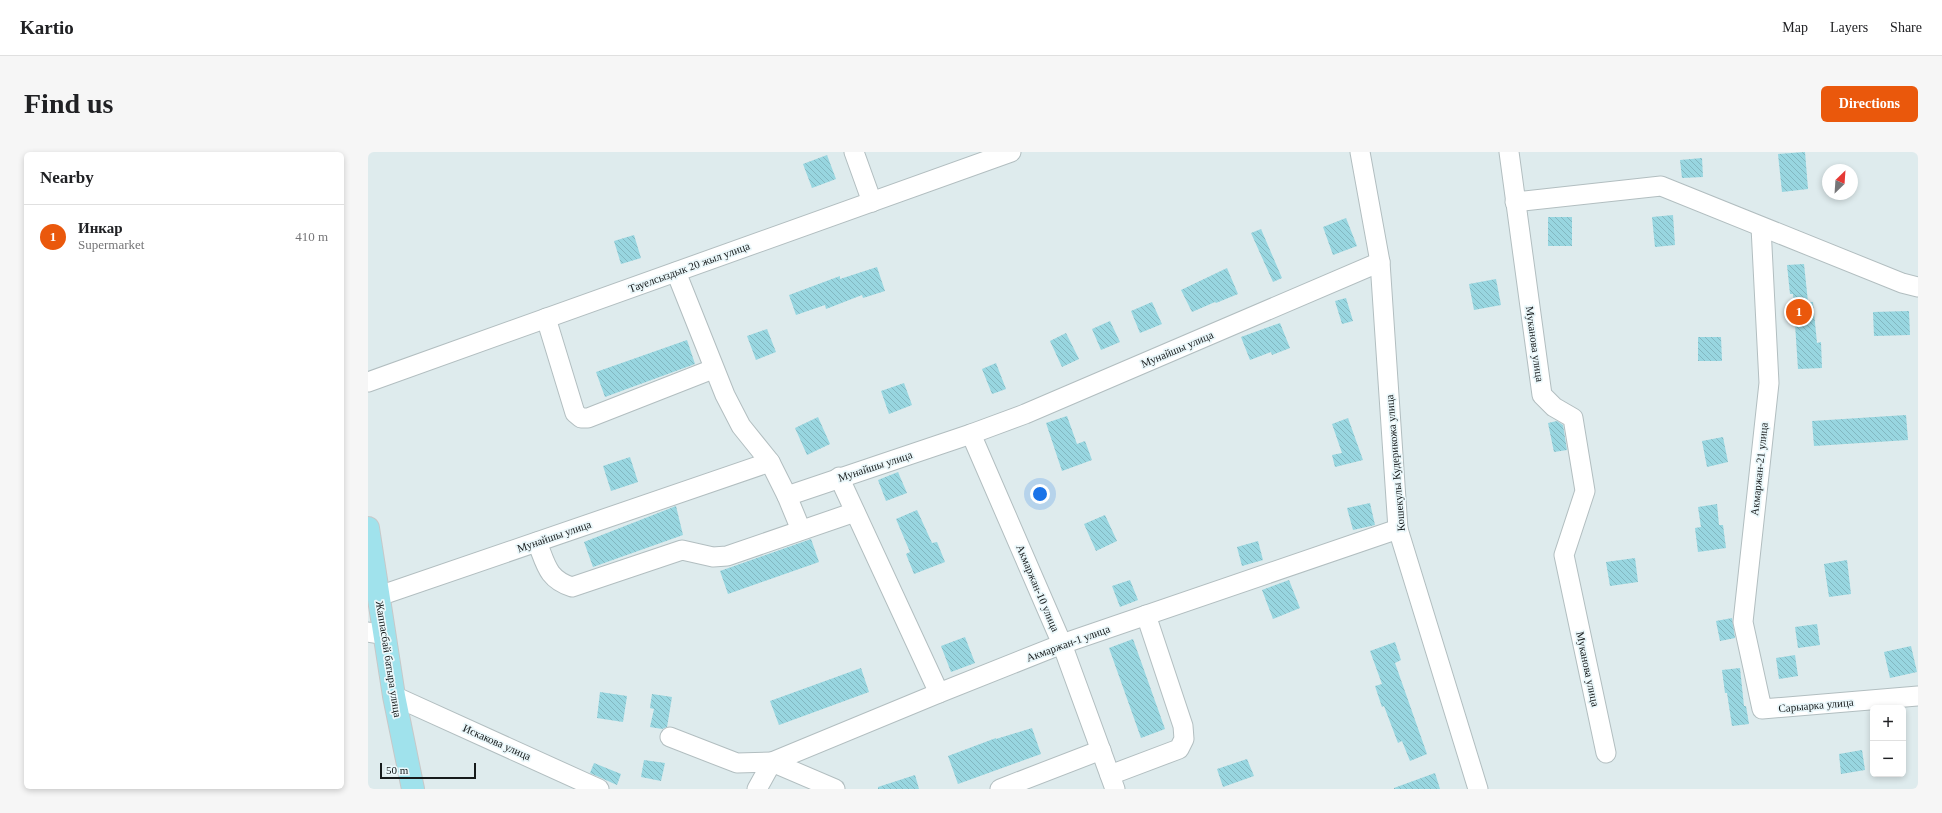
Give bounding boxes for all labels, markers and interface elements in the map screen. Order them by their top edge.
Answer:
text: Kartio [20,17,74,38]
text: Map [1782,20,1808,35]
text: Layers [1830,20,1868,35]
text: Share [1890,20,1922,35]
button: Directions [1821,86,1918,122]
text: Find us [24,88,114,119]
north arrow [1822,164,1858,200]
text: Nearby [40,168,94,187]
text: Инкар [78,220,123,236]
text: 1 [50,229,56,244]
text: 410 m [295,229,328,244]
text: Supermarket [78,237,144,252]
street label: Тауелсыздык 20 жыл улица [627,239,751,295]
pin: 1 [1786,297,1812,327]
street label: Муканова улица [1524,305,1546,383]
street label: Мунайшы улица [1139,328,1215,370]
street label: Кошекулы Кудерикожа улица [1383,394,1407,532]
street label: Акмаржан-21 улица [1748,422,1770,516]
street label: Мунайшы улица [836,448,914,484]
your location [1030,484,1050,504]
street label: Мунайшы улица [515,518,593,554]
street label: Акмаржан-10 улица [1014,543,1062,633]
street label: Жаппасбай батыра улица [374,600,404,718]
street label: Акмаржан-1 улица [1025,622,1112,664]
street label: Муканова улица [1574,630,1602,708]
street label: Сарыарка улица [1778,696,1854,714]
map controls [1870,705,1906,777]
button: + [1870,705,1906,741]
street label: Искакова улица [461,722,533,762]
button: − [1870,741,1906,777]
scale bar [380,761,476,780]
text: 50 m [386,764,408,776]

